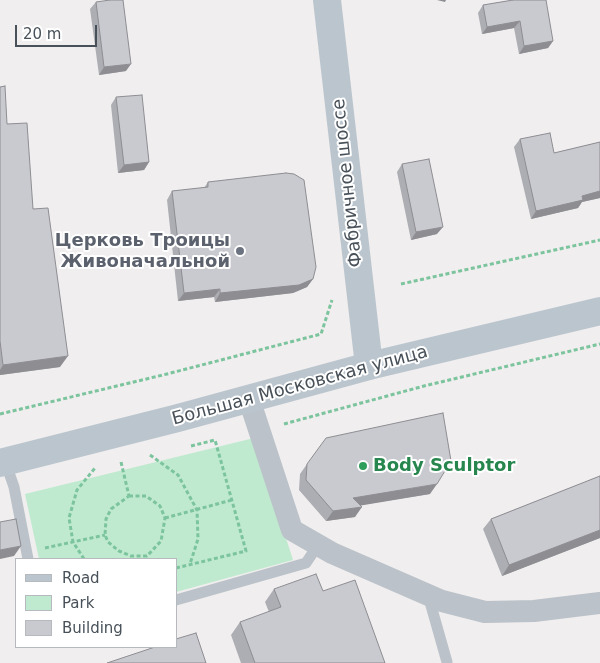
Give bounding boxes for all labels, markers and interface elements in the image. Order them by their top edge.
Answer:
scale bar [18,15,100,47]
text: 20 m [23,25,61,43]
street label: Фабричное шоссе [328,98,368,268]
place label: Церковь Троицы Живоначальной [55,230,230,272]
marker: Церковь Троицы Живоначальной [234,245,246,257]
street label: Большая Московская улица [170,341,430,431]
place label: Body Sculptor [373,455,515,477]
marker: Body Sculptor [357,460,369,472]
legend [15,558,178,648]
text: Road [62,569,100,587]
text: Park [62,594,94,612]
text: Building [62,619,123,637]

